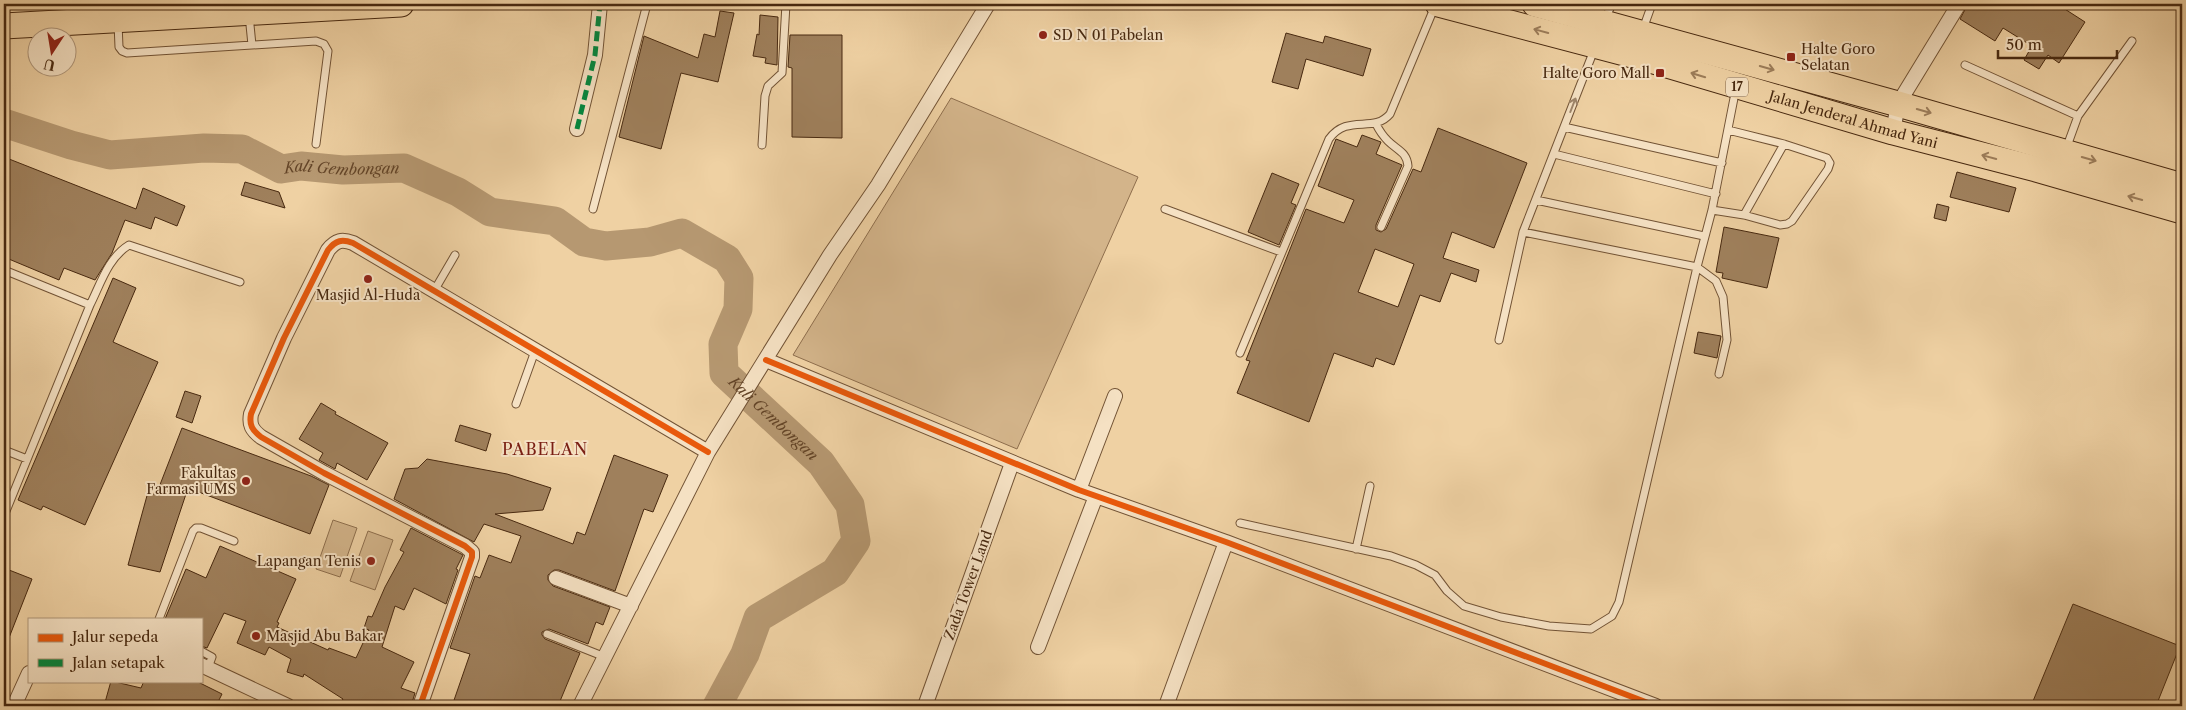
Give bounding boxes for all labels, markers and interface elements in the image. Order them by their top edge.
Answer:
place label: SD N 01 Pabelan [1053,26,1164,44]
one-way arrow [1534,26,1550,35]
north arrow [28,28,78,78]
scale bar [1998,28,2117,60]
marker: SD N 01 Pabelan [1037,29,1049,41]
text: 50 m [2006,35,2042,54]
place label: Halte Goro Selatan [1801,40,1875,74]
marker: Halte Goro Selatan [1785,51,1797,63]
text: U [41,55,57,75]
one-way arrow [1759,63,1775,73]
place label: Halte Goro Mall [1542,64,1650,82]
marker: Halte Goro Mall [1654,67,1666,79]
one-way arrow [1690,69,1706,79]
road number: 17 [1726,77,1748,96]
street label: Jalan Jenderal Ahmad Yani [1765,86,1940,152]
one-way arrow [1569,98,1578,114]
one-way arrow [1916,107,1932,117]
one-way arrow [1981,152,1997,161]
one-way arrow [2081,154,2097,164]
water label: Kali Gembongan [282,156,400,180]
one-way arrow [2128,192,2144,202]
marker: Masjid Al-Huda [362,273,374,285]
place label: Masjid Al-Huda [316,286,421,304]
water label: Kali Gembongan [724,371,822,465]
district label: PABELAN [502,439,588,459]
place label: Fakultas Farmasi UMS [146,464,236,498]
marker: Fakultas Farmasi UMS [240,475,252,487]
street label: Zada Tower Land [940,527,996,642]
place label: Lapangan Tenis [257,552,361,570]
marker: Lapangan Tenis [365,555,377,567]
legend [28,618,202,682]
text: Jalur sepeda [70,627,158,646]
place label: Masjid Abu Bakar [266,627,383,645]
marker: Masjid Abu Bakar [250,630,262,642]
text: Jalan setapak [70,653,166,672]

